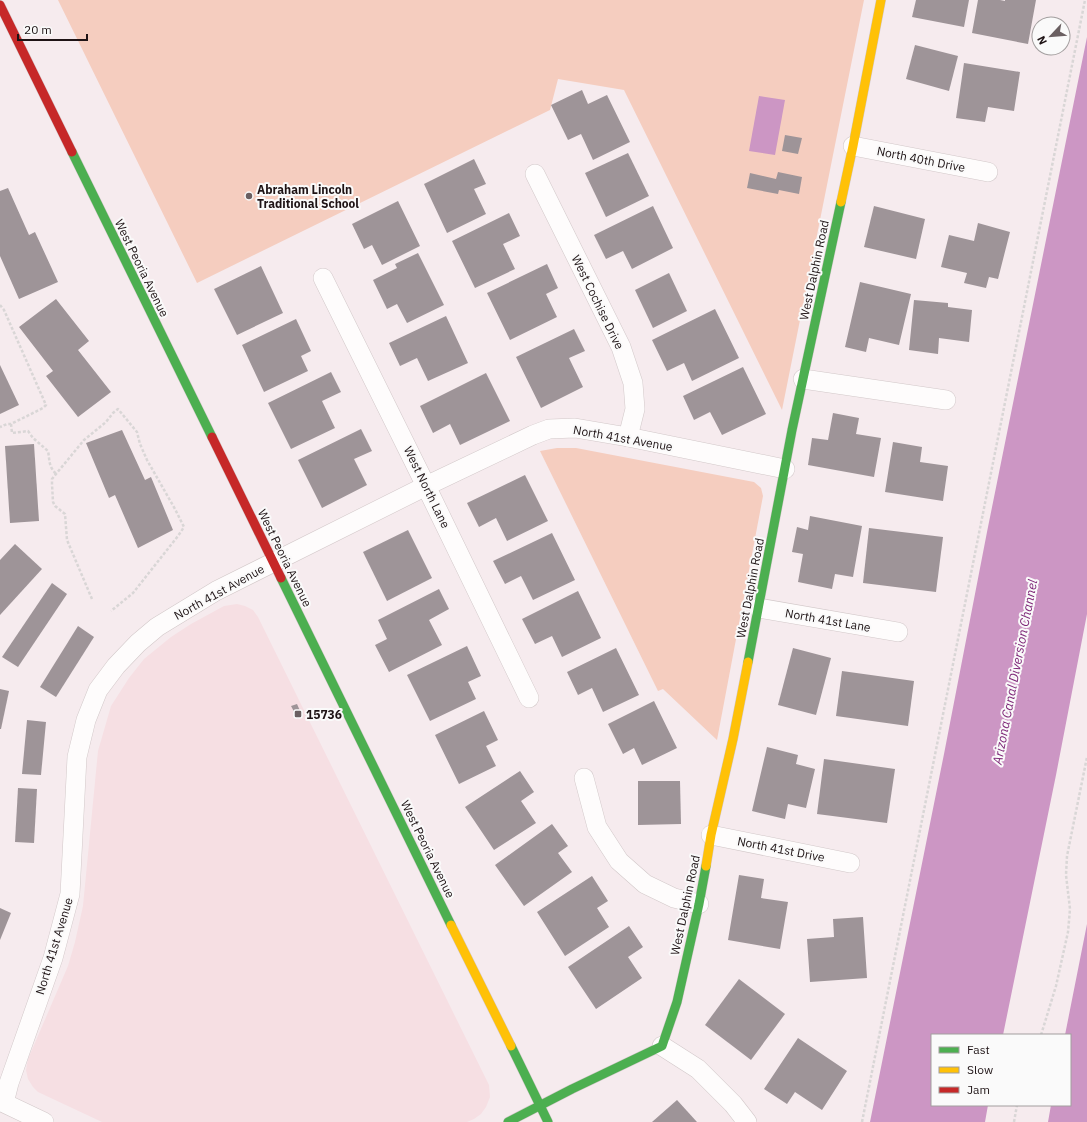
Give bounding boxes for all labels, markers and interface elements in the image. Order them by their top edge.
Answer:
scale bar [18,16,87,42]
north arrow [1031,16,1071,56]
text: 20 m [24,22,52,37]
text: N [1034,34,1050,47]
street label: North 40th Drive [876,143,967,175]
place label: Abraham Lincoln Traditional School [257,182,359,211]
marker: Abraham Lincoln Traditional School [244,191,254,201]
street label: West Peoria Avenue [112,217,172,320]
street label: West Dalphin Road [796,219,832,321]
street label: West Cochise Drive [569,252,628,352]
street label: North 41st Avenue [572,422,674,454]
street label: West North Lane [401,444,453,531]
street label: West Peoria Avenue [255,507,315,610]
street label: West Dalphin Road [733,537,767,639]
street label: North 41st Avenue [171,561,267,623]
water label: Arizona Canal Diversion Channel [989,578,1041,767]
street label: North 41st Lane [784,605,872,635]
place label: 15736 [306,707,342,722]
marker: 15736 [293,709,303,719]
street label: West Peoria Avenue [398,798,458,901]
street label: North 41st Drive [736,833,826,865]
street label: West Dalphin Road [667,854,703,956]
street label: North 41st Avenue [32,895,76,996]
legend [931,1034,1071,1106]
text: Fast [967,1042,990,1057]
text: Slow [967,1062,993,1077]
text: Jam [967,1082,990,1097]

